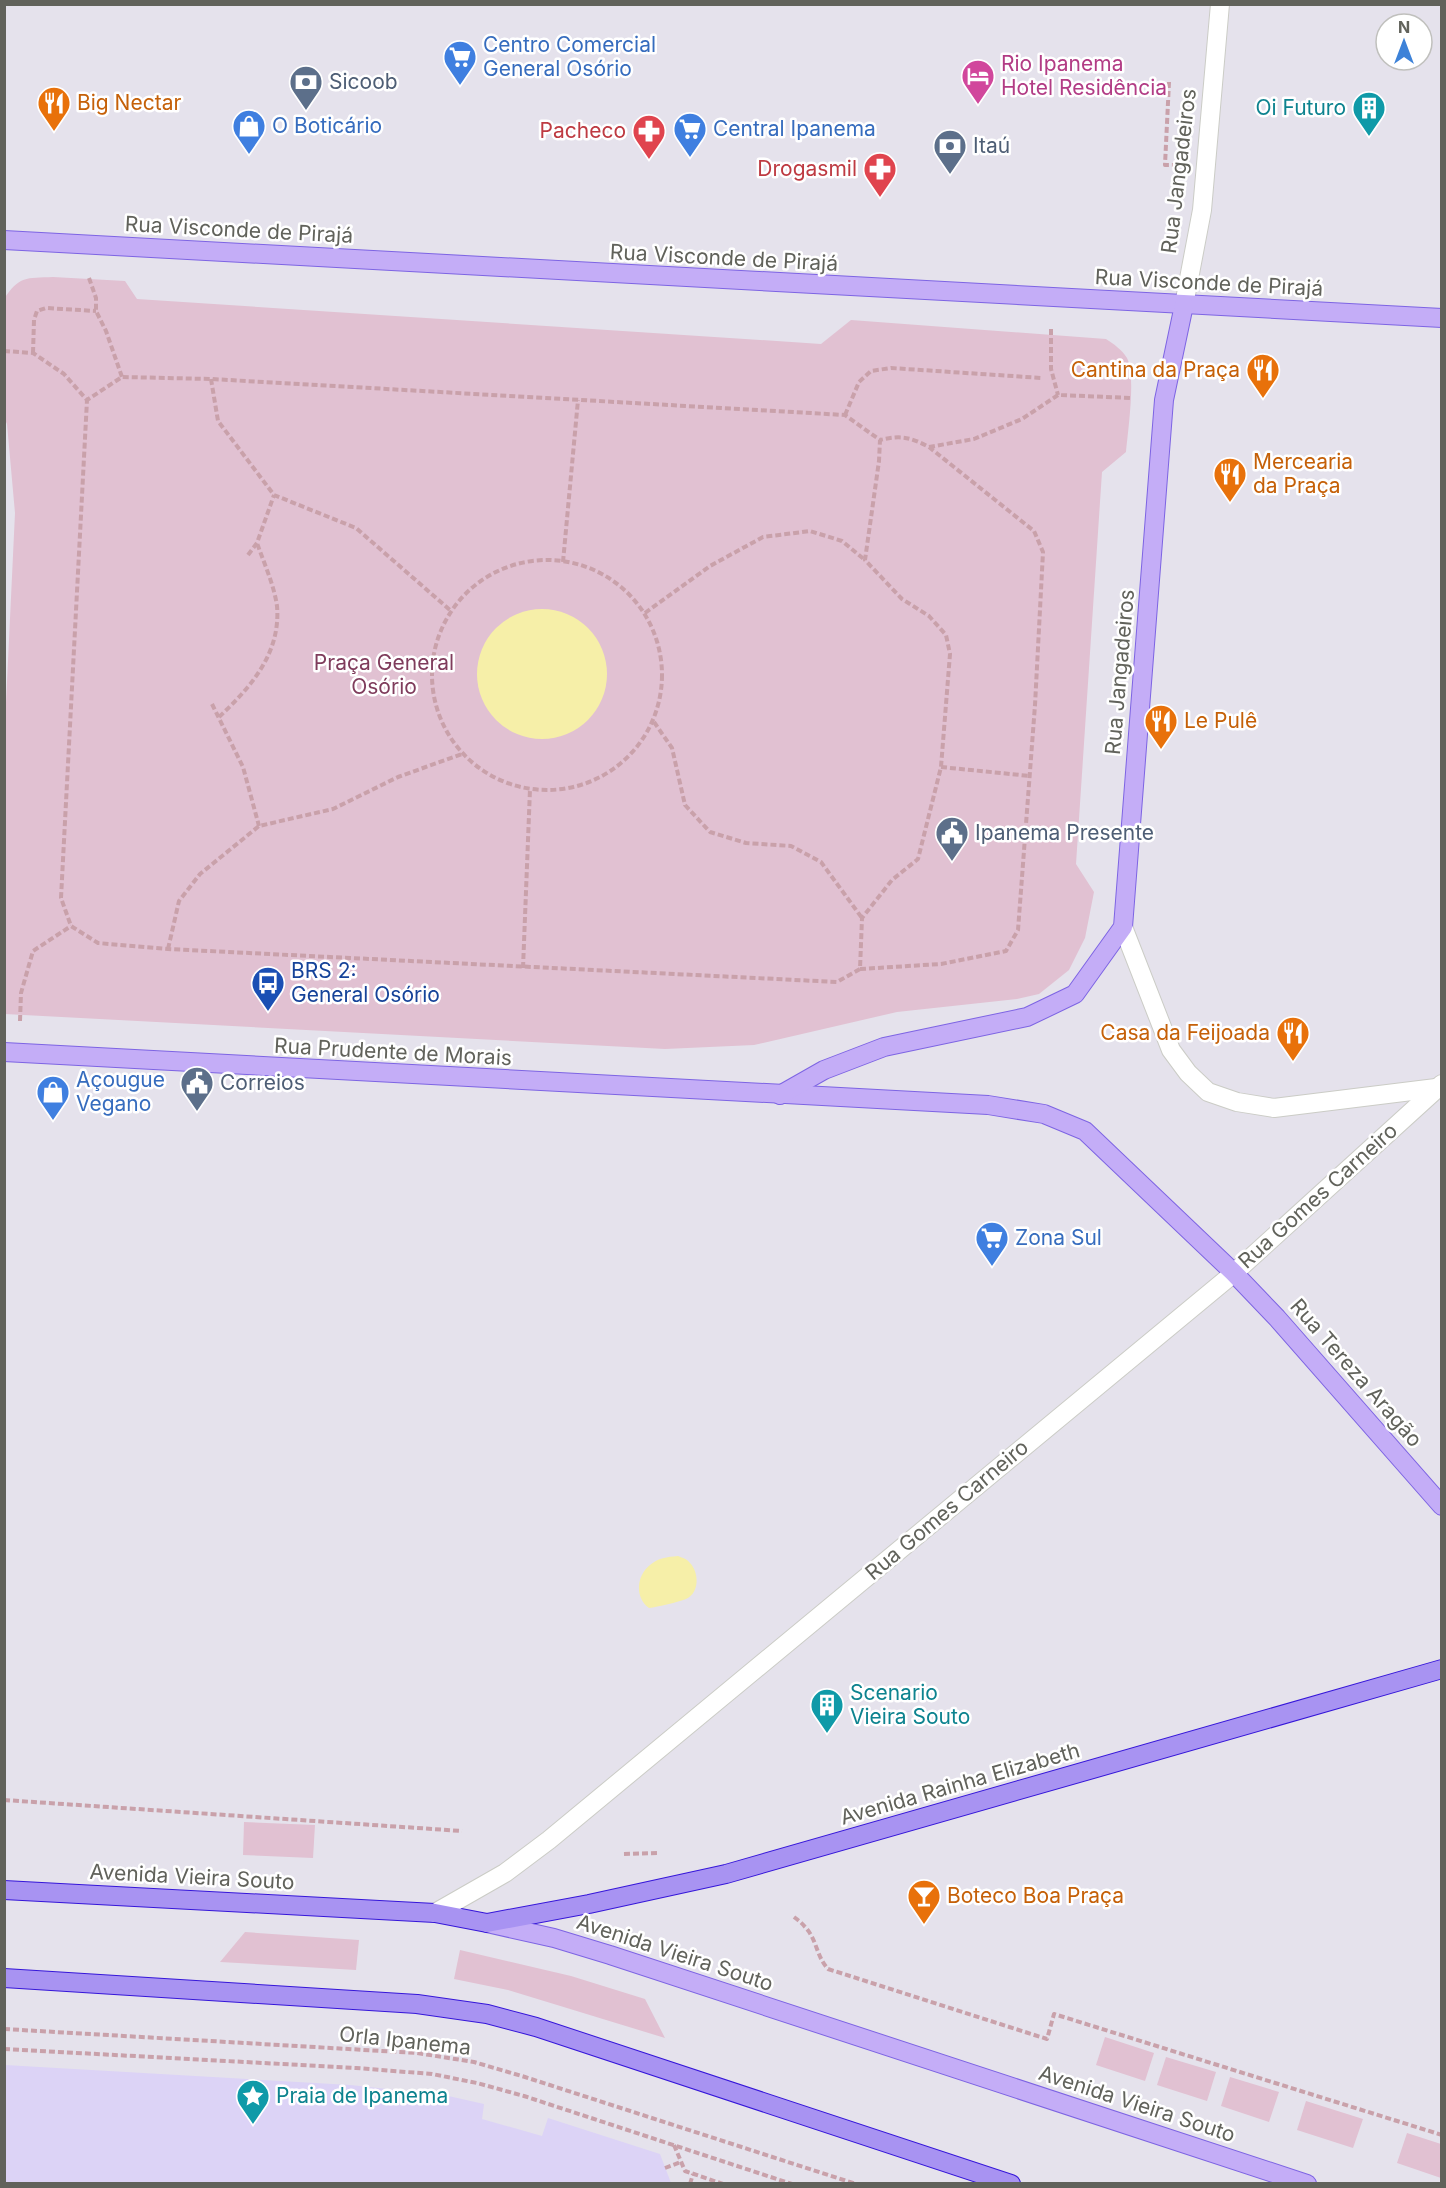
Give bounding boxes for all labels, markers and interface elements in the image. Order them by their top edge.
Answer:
north arrow [1374,12,1434,72]
text: N [1398,17,1410,37]
place label: Centro Comercial General Osório [483,32,656,81]
supermarket icon: Centro Comercial General Osório [442,39,478,86]
place label: Rio Ipanema Hotel Residência [1001,51,1167,100]
hotel icon: Rio Ipanema Hotel Residência [960,58,996,105]
bank icon: Sicoob [288,64,324,111]
place label: Sicoob [329,69,398,94]
restaurant icon: Big Nectar [36,85,72,132]
street label: Rua Jangadeiros [1156,87,1201,255]
place label: Big Nectar [77,90,181,115]
building icon: Oi Futuro [1351,90,1387,137]
place label: Oi Futuro [1255,95,1346,120]
shop icon: O Boticário [231,108,267,155]
supermarket icon: Central Ipanema [672,111,708,158]
place label: O Boticário [272,113,382,138]
pharmacy icon: Pacheco [631,113,667,160]
place label: Central Ipanema [713,116,876,141]
place label: Pacheco [540,118,626,143]
bank icon: Itaú [932,128,968,175]
place label: Itaú [973,133,1010,158]
pharmacy icon: Drogasmil [862,151,898,198]
place label: Drogasmil [757,156,857,181]
street label: Rua Visconde de Pirajá [124,211,354,248]
street label: Rua Visconde de Pirajá [609,239,839,276]
street label: Rua Visconde de Pirajá [1094,264,1324,301]
restaurant icon: Cantina da Praça [1245,352,1281,399]
place label: Cantina da Praça [1071,357,1240,382]
place label: Mercearia da Praça [1253,449,1353,498]
restaurant icon: Mercearia da Praça [1212,456,1248,503]
street label: Rua Jangadeiros [1100,588,1139,756]
park label: Praça General Osório [314,650,454,699]
restaurant icon: Le Pulê [1143,703,1179,750]
place label: Le Pulê [1184,708,1257,733]
public building icon: Ipanema Presente [934,815,970,862]
place label: Ipanema Presente [975,820,1154,845]
place label: BRS 2: General Osório [291,958,440,1007]
bus stop icon: BRS 2: General Osório [250,965,286,1012]
restaurant icon: Casa da Feijoada [1275,1015,1311,1062]
place label: Casa da Feijoada [1100,1020,1270,1045]
street label: Rua Prudente de Morais [273,1033,513,1070]
public building icon: Correios [179,1065,215,1112]
place label: Açougue Vegano [76,1067,165,1116]
place label: Correios [220,1070,305,1095]
shop icon: Açougue Vegano [35,1074,71,1121]
street label: Rua Gomes Carneiro [1233,1118,1402,1273]
supermarket icon: Zona Sul [974,1220,1010,1267]
place label: Zona Sul [1015,1225,1102,1250]
street label: Rua Tereza Aragão [1285,1294,1427,1452]
street label: Rua Gomes Carneiro [860,1434,1033,1585]
place label: Scenario Vieira Souto [850,1680,970,1729]
building icon: Scenario Vieira Souto [809,1687,845,1734]
street label: Avenida Rainha Elizabeth [837,1737,1083,1830]
street label: Avenida Vieira Souto [89,1859,295,1894]
bar icon: Boteco Boa Praça [906,1878,942,1925]
place label: Boteco Boa Praça [947,1883,1124,1908]
street label: Avenida Vieira Souto [574,1909,777,1996]
street label: Orla Ipanema [338,2021,472,2060]
street label: Avenida Vieira Souto [1036,2060,1239,2147]
place icon: Praia de Ipanema [235,2078,271,2125]
place label: Praia de Ipanema [276,2083,448,2108]

